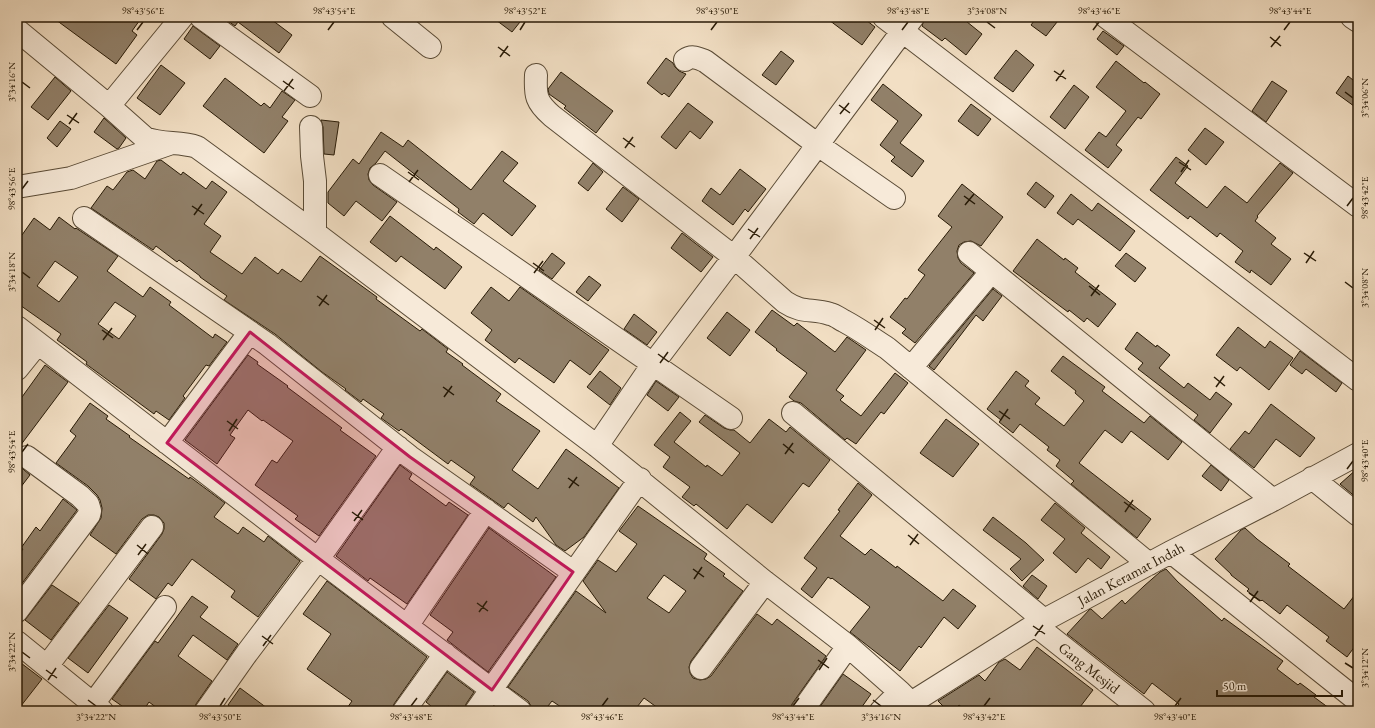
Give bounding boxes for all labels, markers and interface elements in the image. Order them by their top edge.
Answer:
text: 98°43'56"E [122,4,165,17]
text: 98°43'54"E [313,4,356,17]
text: 98°43'52"E [504,4,547,17]
text: 98°43'50"E [696,4,739,17]
text: 98°43'48"E [887,4,930,17]
text: 3°34'08"N [967,4,1007,17]
text: 98°43'46"E [1078,4,1121,17]
text: 98°43'44"E [1269,4,1312,17]
text: 3°34'16"N [5,62,18,102]
text: 3°34'06"N [1358,78,1371,118]
text: 98°43'56"E [5,167,18,210]
text: 98°43'42"E [1358,176,1371,219]
text: 3°34'18"N [5,252,18,292]
text: 3°34'08"N [1358,268,1371,308]
text: 98°43'54"E [5,430,18,473]
text: 98°43'40"E [1358,439,1371,482]
street label: Jalan Keramat Indah [1072,537,1188,611]
text: 3°34'22"N [5,632,18,672]
street label: Gang Mesjid [1055,638,1124,698]
text: 3°34'12"N [1358,648,1371,688]
scale bar [1217,672,1342,698]
text: 50 m [1223,678,1247,694]
text: 3°34'22"N [76,710,116,723]
text: 98°43'50"E [199,710,242,723]
text: 98°43'48"E [390,710,433,723]
text: 98°43'46"E [581,710,624,723]
text: 98°43'44"E [772,710,815,723]
text: 3°34'16"N [861,710,901,723]
text: 98°43'42"E [963,710,1006,723]
text: 98°43'40"E [1154,710,1197,723]

